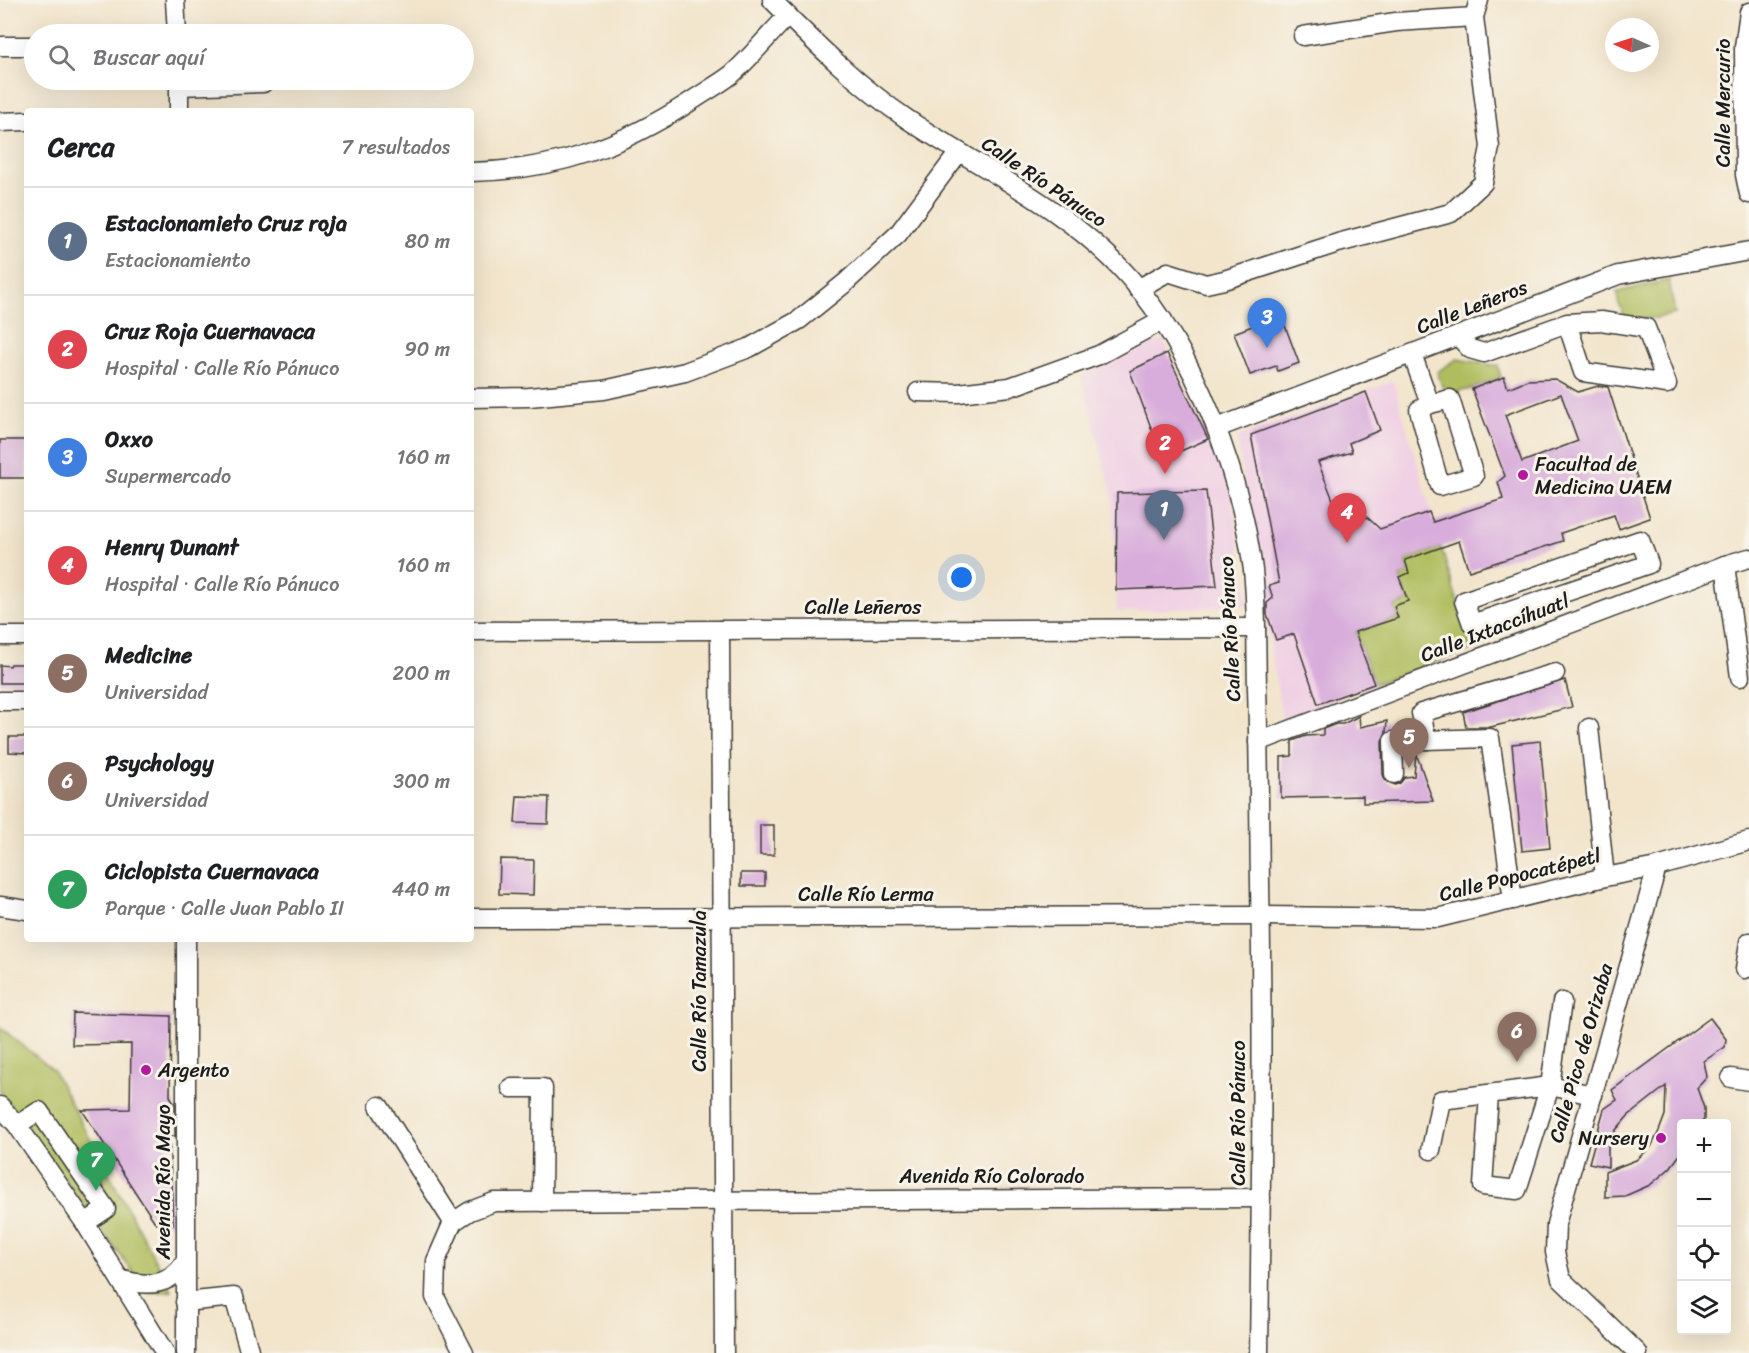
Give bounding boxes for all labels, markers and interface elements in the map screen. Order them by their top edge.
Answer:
north arrow [1605,18,1659,72]
search box [24,24,474,90]
text: Buscar aquí [93,38,205,77]
street label: Calle Mercurio [1706,39,1741,167]
icon: search [45,41,78,74]
text: Cerca [48,124,114,170]
street label: Calle Río Pánuco [974,127,1114,237]
text: 7 resultados [342,130,450,165]
text: Estacionamieto Cruz roja [105,204,347,243]
text: 1 [63,224,72,259]
text: 80 m [405,224,450,259]
text: Estacionamiento [105,243,251,278]
street label: Calle Leñeros [1411,269,1534,344]
pin: 3 [1248,298,1286,348]
text: Cruz Roja Cuernavaca [105,312,315,351]
text: 2 [62,332,73,367]
text: 90 m [405,332,450,367]
text: Hospital · Calle Río Pánuco [105,351,339,386]
text: Oxxo [105,420,153,459]
pin: 2 [1146,424,1184,474]
text: 3 [62,440,73,475]
text: 160 m [397,440,450,475]
place label: Facultad de Medicina UAEM [1535,447,1673,505]
text: Supermercado [105,459,231,494]
marker: Facultad de Medicina UAEM [1516,468,1530,482]
pin: 1 [1144,490,1184,540]
pin: 4 [1328,494,1366,543]
text: Henry Dunant [105,528,238,567]
text: 4 [61,548,74,583]
text: 160 m [397,548,450,583]
street label: Calle Río Pánuco [1209,556,1251,702]
your location [947,563,976,592]
text: Hospital · Calle Río Pánuco [105,567,339,602]
street label: Calle Ixtaccíhuatl [1415,583,1575,673]
street label: Calle Leñeros [805,590,922,625]
text: Medicine [105,636,192,675]
text: 5 [61,656,74,691]
text: 200 m [393,656,450,691]
text: Universidad [105,675,208,710]
pin: 5 [1390,718,1428,768]
text: Psychology [105,744,214,783]
text: 6 [62,764,73,799]
text: 300 m [393,764,450,799]
text: Universidad [105,783,208,818]
street label: Calle Popocatépetl [1435,838,1606,912]
text: Ciclopista Cuernavaca [105,852,319,891]
text: 7 [62,872,73,907]
text: 440 m [392,872,450,907]
street label: Calle Río Lerma [798,877,935,912]
text: Parque · Calle Juan Pablo II [105,891,344,926]
street label: Calle Río Tamazula [682,910,717,1072]
street label: Calle Pico de Orizaba [1539,958,1624,1147]
pin: 6 [1498,1012,1537,1062]
street label: Calle Río Pánuco [1221,1040,1256,1186]
place label: Argento [157,1053,229,1088]
marker: Argento [139,1063,153,1077]
street label: Avenida Río Mayo [146,1104,181,1261]
map controls [1677,1119,1731,1335]
button: + [1677,1119,1731,1173]
place label: Nursery [1578,1121,1650,1156]
marker: Nursery [1654,1131,1668,1145]
pin: 7 [76,1142,116,1191]
street label: Avenida Río Colorado [899,1159,1084,1194]
button: − [1677,1173,1731,1227]
button: locate [1677,1227,1731,1281]
button: layers [1677,1281,1731,1335]

